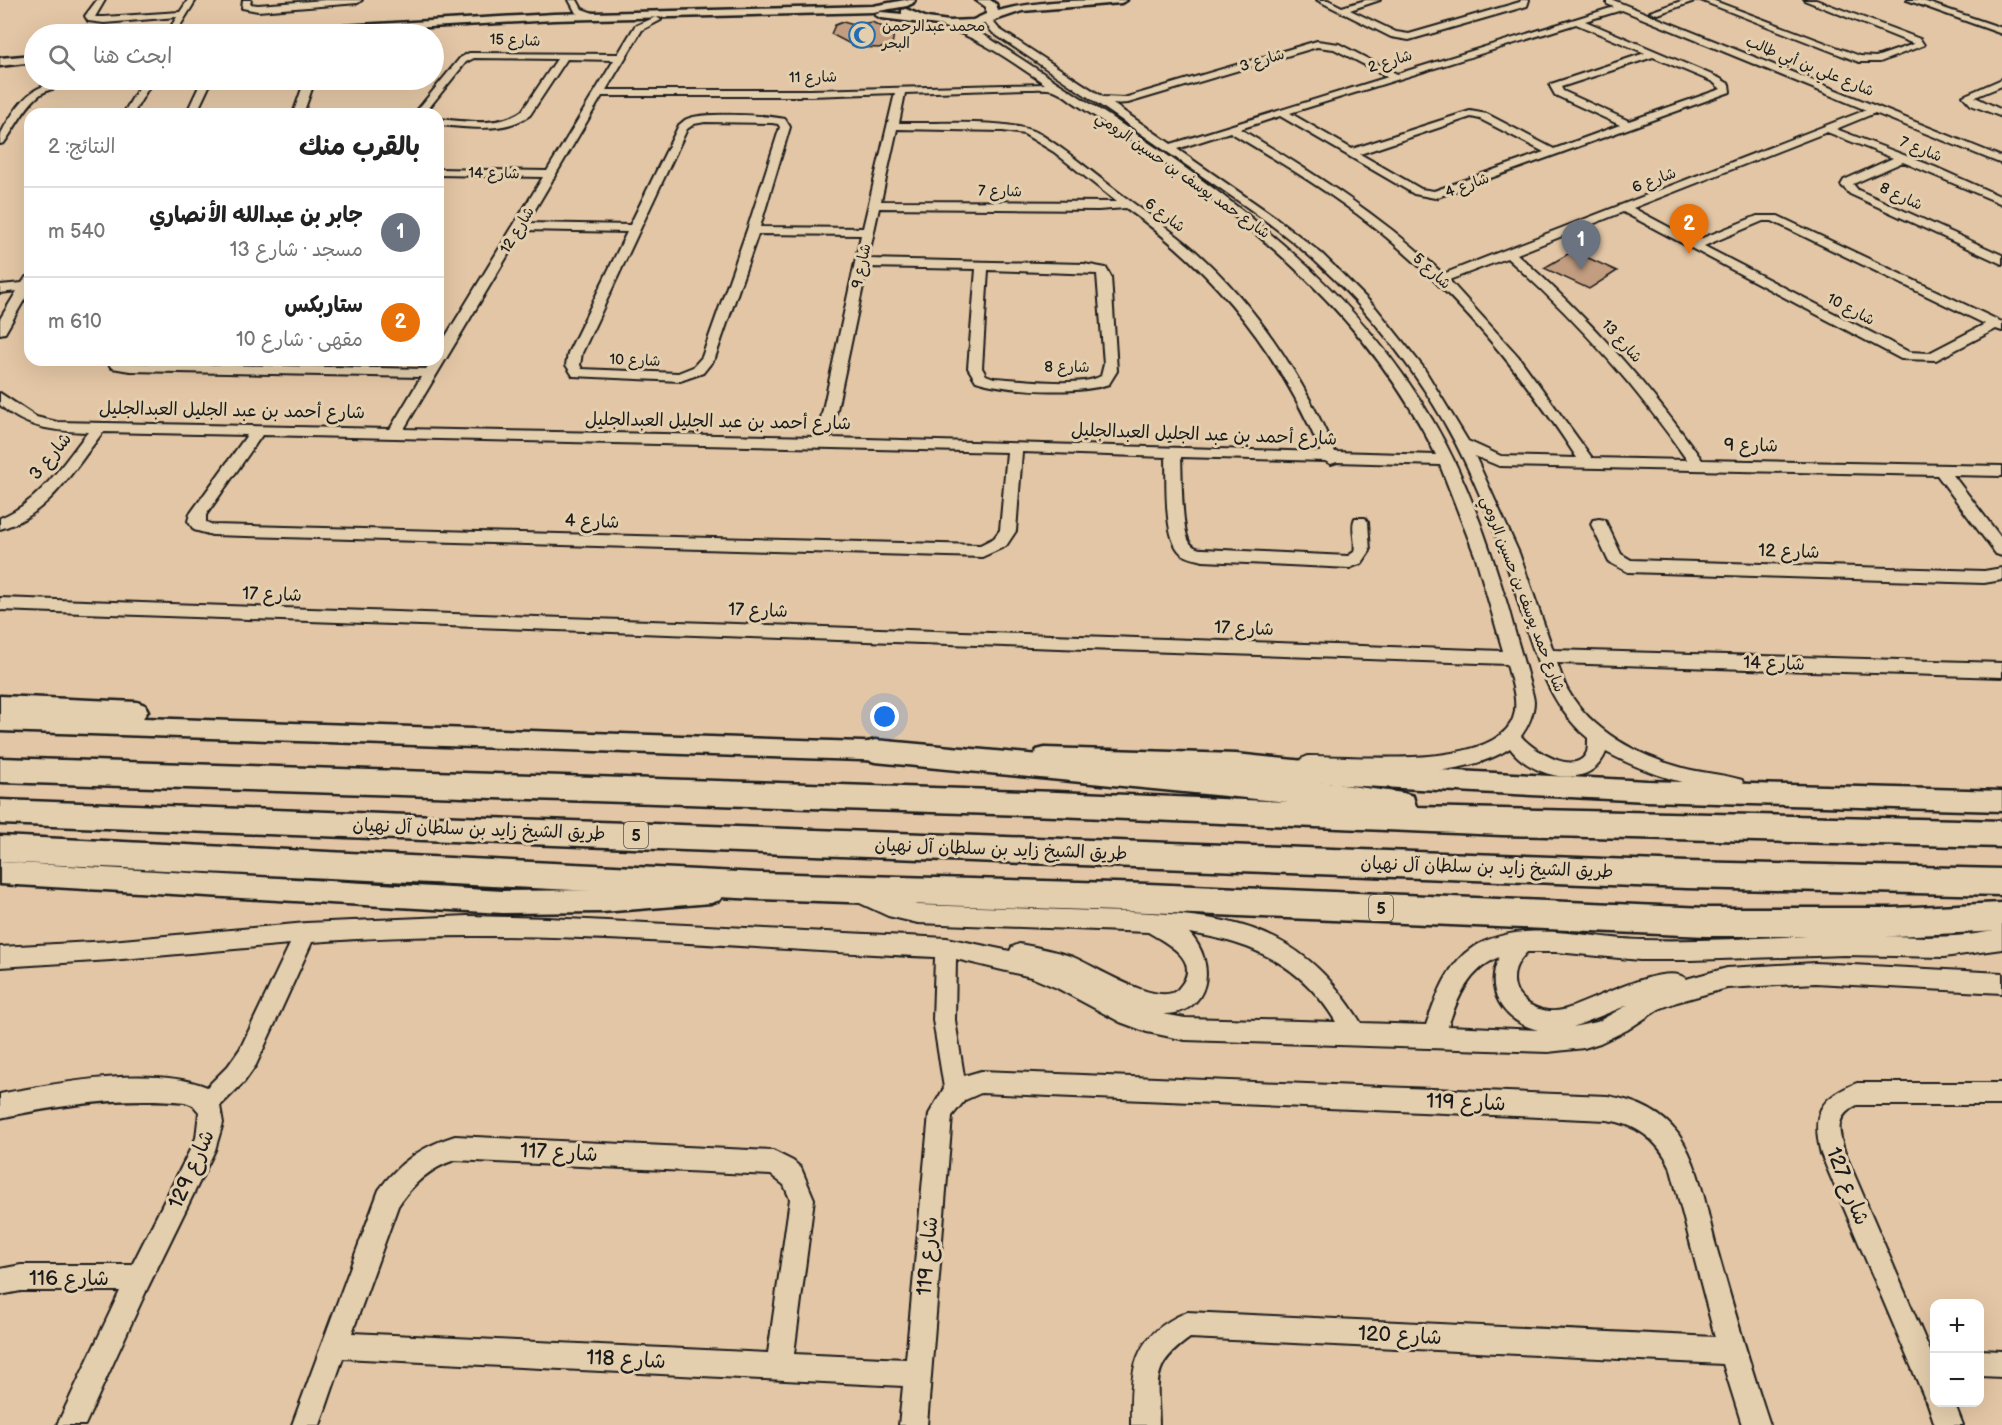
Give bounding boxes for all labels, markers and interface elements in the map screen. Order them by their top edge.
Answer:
place label: محمد عبدالرحمن البحر [881,17,985,53]
mosque icon: محمد عبدالرحمن البحر [847,20,877,50]
search box [24,24,444,90]
street label: شارع 15 [489,30,541,51]
street label: شارع علي بن أبي طالب [1742,32,1877,104]
icon: search [45,41,78,74]
text: ابحث هنا [93,43,173,70]
street label: شارع 3 [1237,45,1287,76]
street label: شارع 2 [1366,46,1415,77]
street label: شارع 11 [789,68,837,87]
street label: شارع حمد يوسف بن حسين الرومي [1090,108,1274,245]
text: بالقرب منك [299,132,420,163]
street label: شارع 7 [1897,132,1945,166]
text: النتائج: 2 [48,135,115,159]
street label: شارع 6 [1629,163,1679,198]
street label: شارع 14 [468,164,520,183]
street label: شارع 4 [1442,169,1492,202]
street label: شارع 8 [1876,178,1925,215]
street label: شارع 7 [978,182,1022,201]
street label: شارع 6 [1141,194,1189,237]
text: جابر بن عبدالله الأنصاري [149,202,363,229]
street label: شارع 12 [496,203,539,257]
pin: 2 [1670,204,1708,254]
text: 540 m [48,220,105,244]
text: 1 [396,220,405,244]
pin: 1 [1562,220,1600,270]
text: مسجد · شارع 13 [230,238,363,262]
street label: شارع 9 [847,242,875,290]
street label: شارع 5 [1409,249,1455,294]
street label: شارع 10 [1824,289,1878,330]
text: ستاربكس [284,292,363,319]
text: 610 m [48,310,102,334]
text: 2 [395,310,407,334]
street label: شارع 13 [1597,316,1646,367]
text: مقهى · شارع 10 [236,328,363,352]
street label: شارع 10 [609,350,661,371]
street label: شارع 8 [1044,358,1090,377]
street label: شارع أحمد بن عبد الجليل العبدالجليل [99,398,365,424]
street label: شارع أحمد بن عبد الجليل العبدالجليل [585,409,851,435]
street label: شارع أحمد بن عبد الجليل العبدالجليل [1071,419,1337,451]
street label: شارع 3 [25,429,77,485]
street label: شارع 9 [1724,435,1778,457]
street label: شارع حمد يوسف بن حسين الرومي [1473,493,1569,696]
street label: شارع 4 [564,510,620,534]
street label: شارع 12 [1758,540,1820,564]
street label: شارع 17 [242,583,302,607]
street label: شارع 17 [728,599,788,623]
street label: شارع 17 [1214,617,1274,641]
street label: شارع 14 [1743,652,1805,676]
your location [870,702,899,731]
street label: طريق الشيخ زايد بن سلطان آل نهيان [352,815,606,845]
road number: 5 [624,822,648,848]
street label: طريق الشيخ زايد بن سلطان آل نهيان [874,835,1128,865]
street label: طريق الشيخ زايد بن سلطان آل نهيان [1360,853,1614,883]
road number: 5 [1369,895,1393,921]
street label: شارع 119 [1426,1089,1506,1118]
street label: شارع 129 [163,1126,222,1213]
street label: شارع 117 [519,1138,598,1169]
street label: شارع 127 [1819,1144,1874,1230]
street label: شارع 119 [912,1215,945,1297]
street label: شارع 116 [29,1266,109,1293]
map controls [1930,1299,1984,1407]
button: + [1930,1299,1984,1353]
street label: شارع 120 [1357,1321,1443,1352]
street label: شارع 118 [585,1345,666,1376]
button: − [1930,1353,1984,1407]

